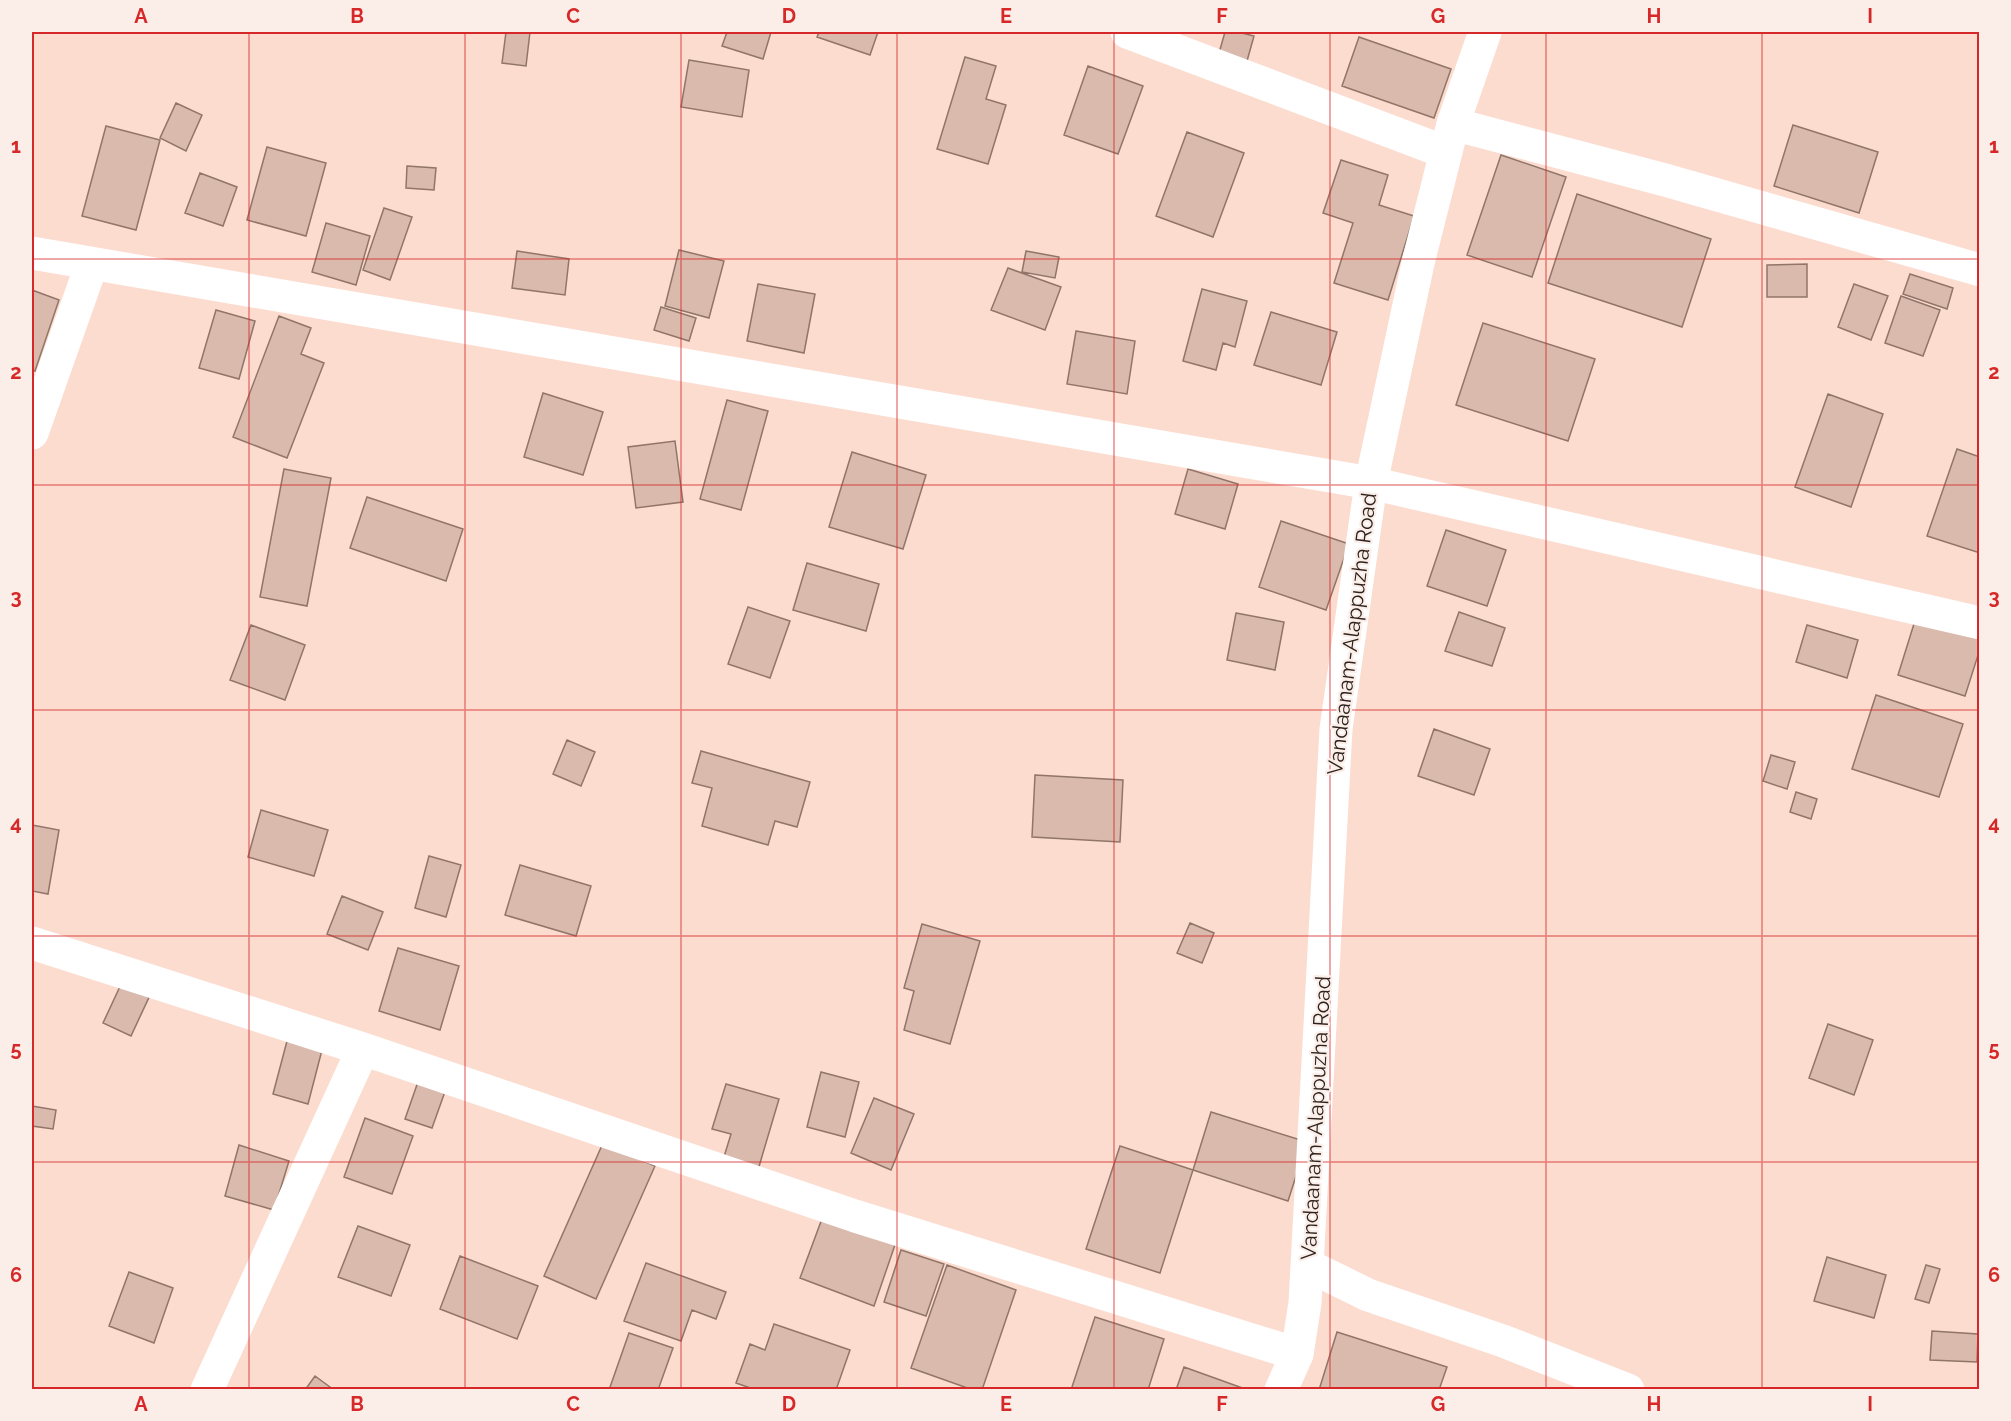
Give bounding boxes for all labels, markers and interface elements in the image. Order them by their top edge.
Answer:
text: A [134,4,148,28]
text: B [350,4,364,28]
text: C [566,4,580,28]
text: D [782,4,796,28]
text: E [1000,4,1012,28]
text: F [1216,4,1228,28]
text: G [1431,4,1445,28]
text: H [1647,4,1661,28]
text: I [1867,4,1873,28]
text: 1 [11,134,21,158]
text: 1 [1989,134,1999,158]
text: 2 [10,360,22,384]
text: 2 [1988,360,2000,384]
street label: Vandaanam-Alappuzha Road [1322,491,1381,776]
text: 3 [10,585,22,609]
text: 3 [1988,585,2000,609]
text: 4 [10,811,22,835]
text: 4 [1988,811,2000,835]
street label: Vandaanam-Alappuzha Road [1296,975,1335,1260]
text: 5 [10,1037,22,1061]
text: 5 [1988,1037,2000,1061]
text: 6 [10,1263,22,1287]
text: 6 [1988,1263,2000,1287]
text: A [134,1392,148,1416]
text: B [350,1392,364,1416]
text: C [566,1392,580,1416]
text: D [782,1392,796,1416]
text: E [1000,1392,1012,1416]
text: F [1216,1392,1228,1416]
text: G [1431,1392,1445,1416]
text: H [1647,1392,1661,1416]
text: I [1867,1392,1873,1416]

